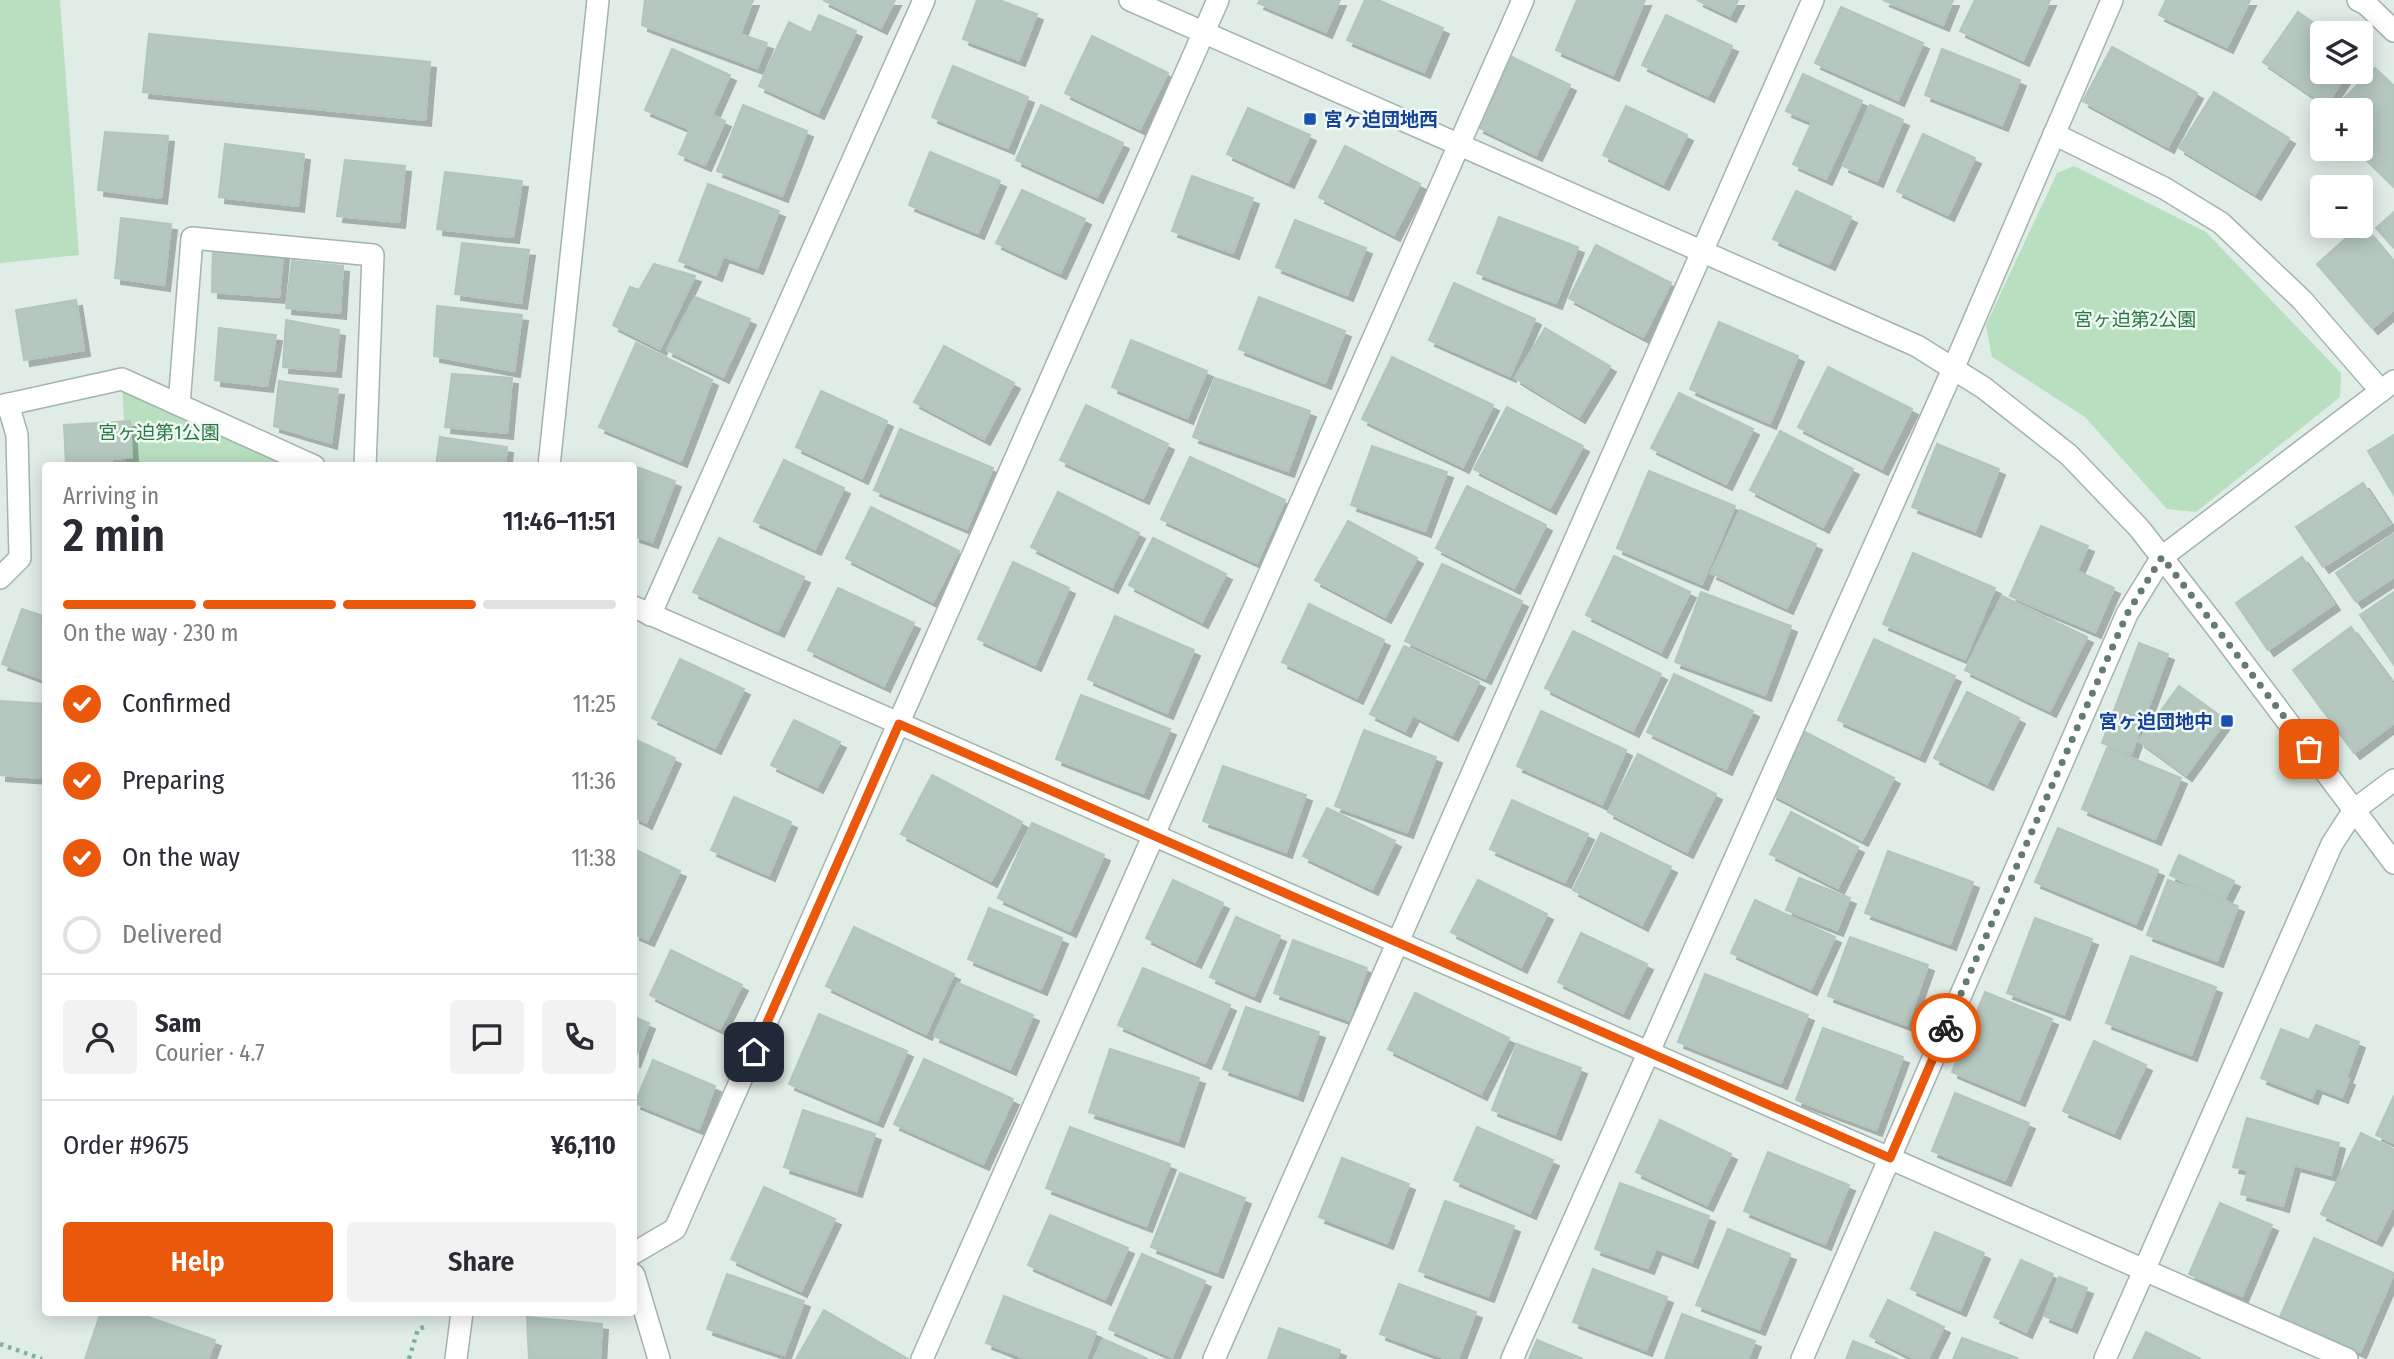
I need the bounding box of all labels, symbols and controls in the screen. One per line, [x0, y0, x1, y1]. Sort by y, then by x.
map controls [2310, 21, 2373, 238]
button: layers [2310, 21, 2373, 84]
button: + [2310, 98, 2373, 161]
place label: 宮ヶ迫団地西 [1324, 108, 1438, 131]
marker: 宮ヶ迫団地西 [1302, 111, 1318, 127]
button: − [2310, 175, 2373, 238]
park label: 宮ヶ迫第2公園 [2074, 308, 2196, 331]
park label: 宮ヶ迫第1公園 [98, 421, 220, 444]
text: Arriving in [63, 482, 159, 510]
text: 11:46–11:51 [503, 506, 616, 537]
text: 2 min [63, 508, 165, 563]
text: On the way · 230 m [63, 619, 239, 647]
icon: check [63, 685, 101, 723]
text: Confirmed [122, 688, 232, 719]
text: 11:25 [573, 690, 616, 718]
place label: 宮ヶ迫団地中 [2099, 710, 2213, 733]
marker: 宮ヶ迫団地中 [2219, 713, 2235, 729]
pin [2279, 719, 2339, 779]
icon: bag [2290, 730, 2328, 768]
icon: check [63, 762, 101, 800]
text: Preparing [122, 765, 224, 796]
text: 11:36 [572, 767, 616, 795]
icon: check [63, 839, 101, 877]
text: On the way [122, 842, 240, 873]
text: 11:38 [571, 844, 616, 872]
text: Delivered [122, 919, 223, 950]
courier [1911, 993, 1981, 1063]
button: person [63, 1000, 137, 1074]
button: chat [450, 1000, 524, 1074]
button: phone [542, 1000, 616, 1074]
text: Sam [155, 1008, 201, 1039]
icon: bike [1927, 1009, 1965, 1047]
pin [724, 1022, 784, 1082]
icon: home [735, 1033, 773, 1071]
text: Courier · 4.7 [155, 1039, 265, 1067]
text: Order #9675 [63, 1130, 189, 1161]
text: ¥6,110 [551, 1130, 616, 1161]
button: Help [63, 1222, 333, 1302]
button: Share [347, 1222, 616, 1302]

